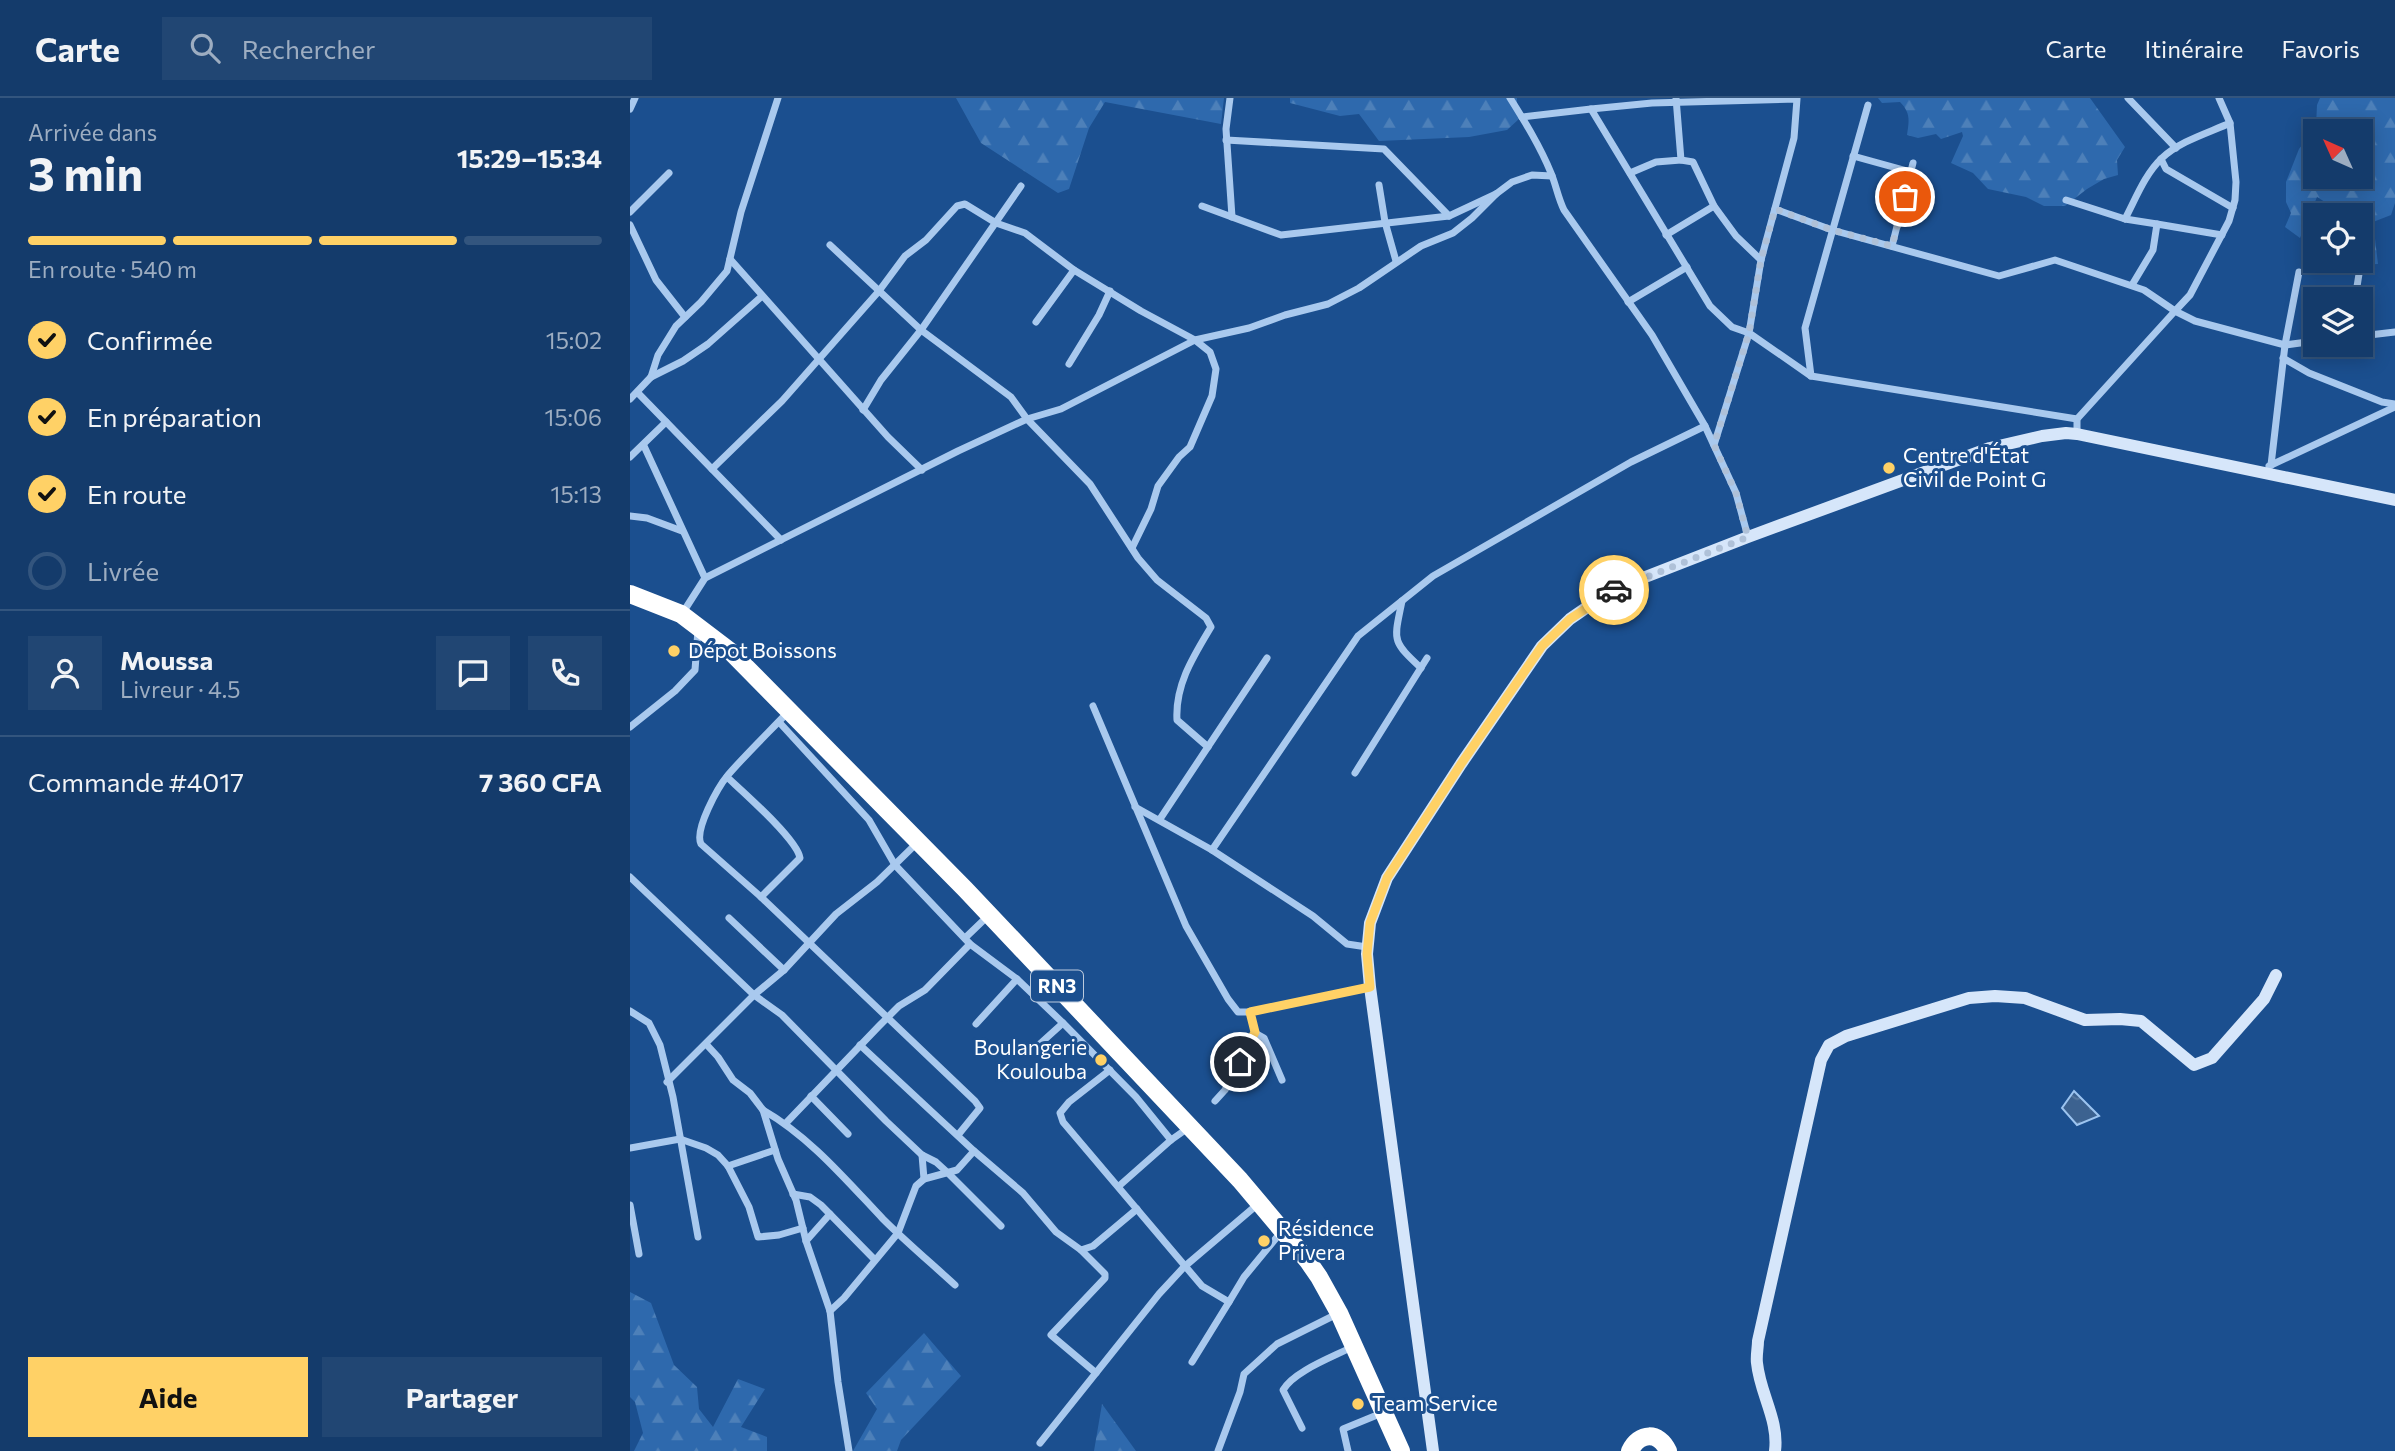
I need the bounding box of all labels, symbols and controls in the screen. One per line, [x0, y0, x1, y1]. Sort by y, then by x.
search box [162, 17, 652, 80]
text: Carte [35, 28, 120, 69]
icon: search [186, 29, 224, 67]
text: Rechercher [242, 33, 375, 64]
text: Carte [2046, 34, 2107, 63]
text: Itinéraire [2145, 34, 2244, 63]
text: Favoris [2282, 34, 2360, 63]
text: Arrivée dans [28, 118, 157, 146]
north arrow [2303, 119, 2373, 189]
map controls [2303, 119, 2373, 357]
text: 15:29–15:34 [457, 142, 602, 173]
text: 3 min [28, 144, 143, 200]
pin [1875, 167, 1935, 227]
icon: bag [1886, 178, 1924, 216]
button: locate [2303, 203, 2373, 273]
text: En route · 540 m [28, 255, 197, 283]
button: layers [2303, 287, 2373, 357]
icon: check [28, 321, 66, 359]
text: Confirmée [87, 324, 213, 355]
text: 15:02 [546, 326, 602, 354]
icon: check [28, 398, 66, 436]
text: En préparation [87, 401, 262, 432]
text: 15:06 [545, 403, 602, 431]
place label: Centre d'État Civil de Point G [1903, 442, 2046, 491]
marker: Centre d'État Civil de Point G [1881, 460, 1897, 476]
icon: check [28, 475, 66, 513]
text: En route [87, 478, 187, 509]
text: 15:13 [551, 480, 602, 508]
text: Livrée [87, 555, 159, 586]
courier [1579, 555, 1649, 625]
icon: car [1595, 571, 1633, 609]
button: person [28, 636, 102, 710]
button: chat [436, 636, 510, 710]
button: phone [528, 636, 602, 710]
place label: Dépot Boissons [688, 637, 837, 662]
marker: Dépot Boissons [666, 643, 682, 659]
text: Moussa [120, 644, 213, 675]
text: Livreur · 4.5 [120, 675, 240, 703]
text: Commande #4017 [28, 766, 244, 797]
text: 7 360 CFA [479, 766, 602, 797]
road number: RN3 [1031, 971, 1083, 1002]
pin [1210, 1032, 1270, 1092]
place label: Boulangerie Koulouba [974, 1034, 1087, 1083]
icon: home [1221, 1043, 1259, 1081]
marker: Boulangerie Koulouba [1093, 1052, 1109, 1068]
place label: Résidence Privera [1278, 1215, 1374, 1264]
marker: Résidence Privera [1256, 1233, 1272, 1249]
button: Aide [28, 1357, 308, 1437]
button: Partager [322, 1357, 602, 1437]
place label: Team Service [1372, 1390, 1498, 1415]
marker: Team Service [1350, 1396, 1366, 1412]

